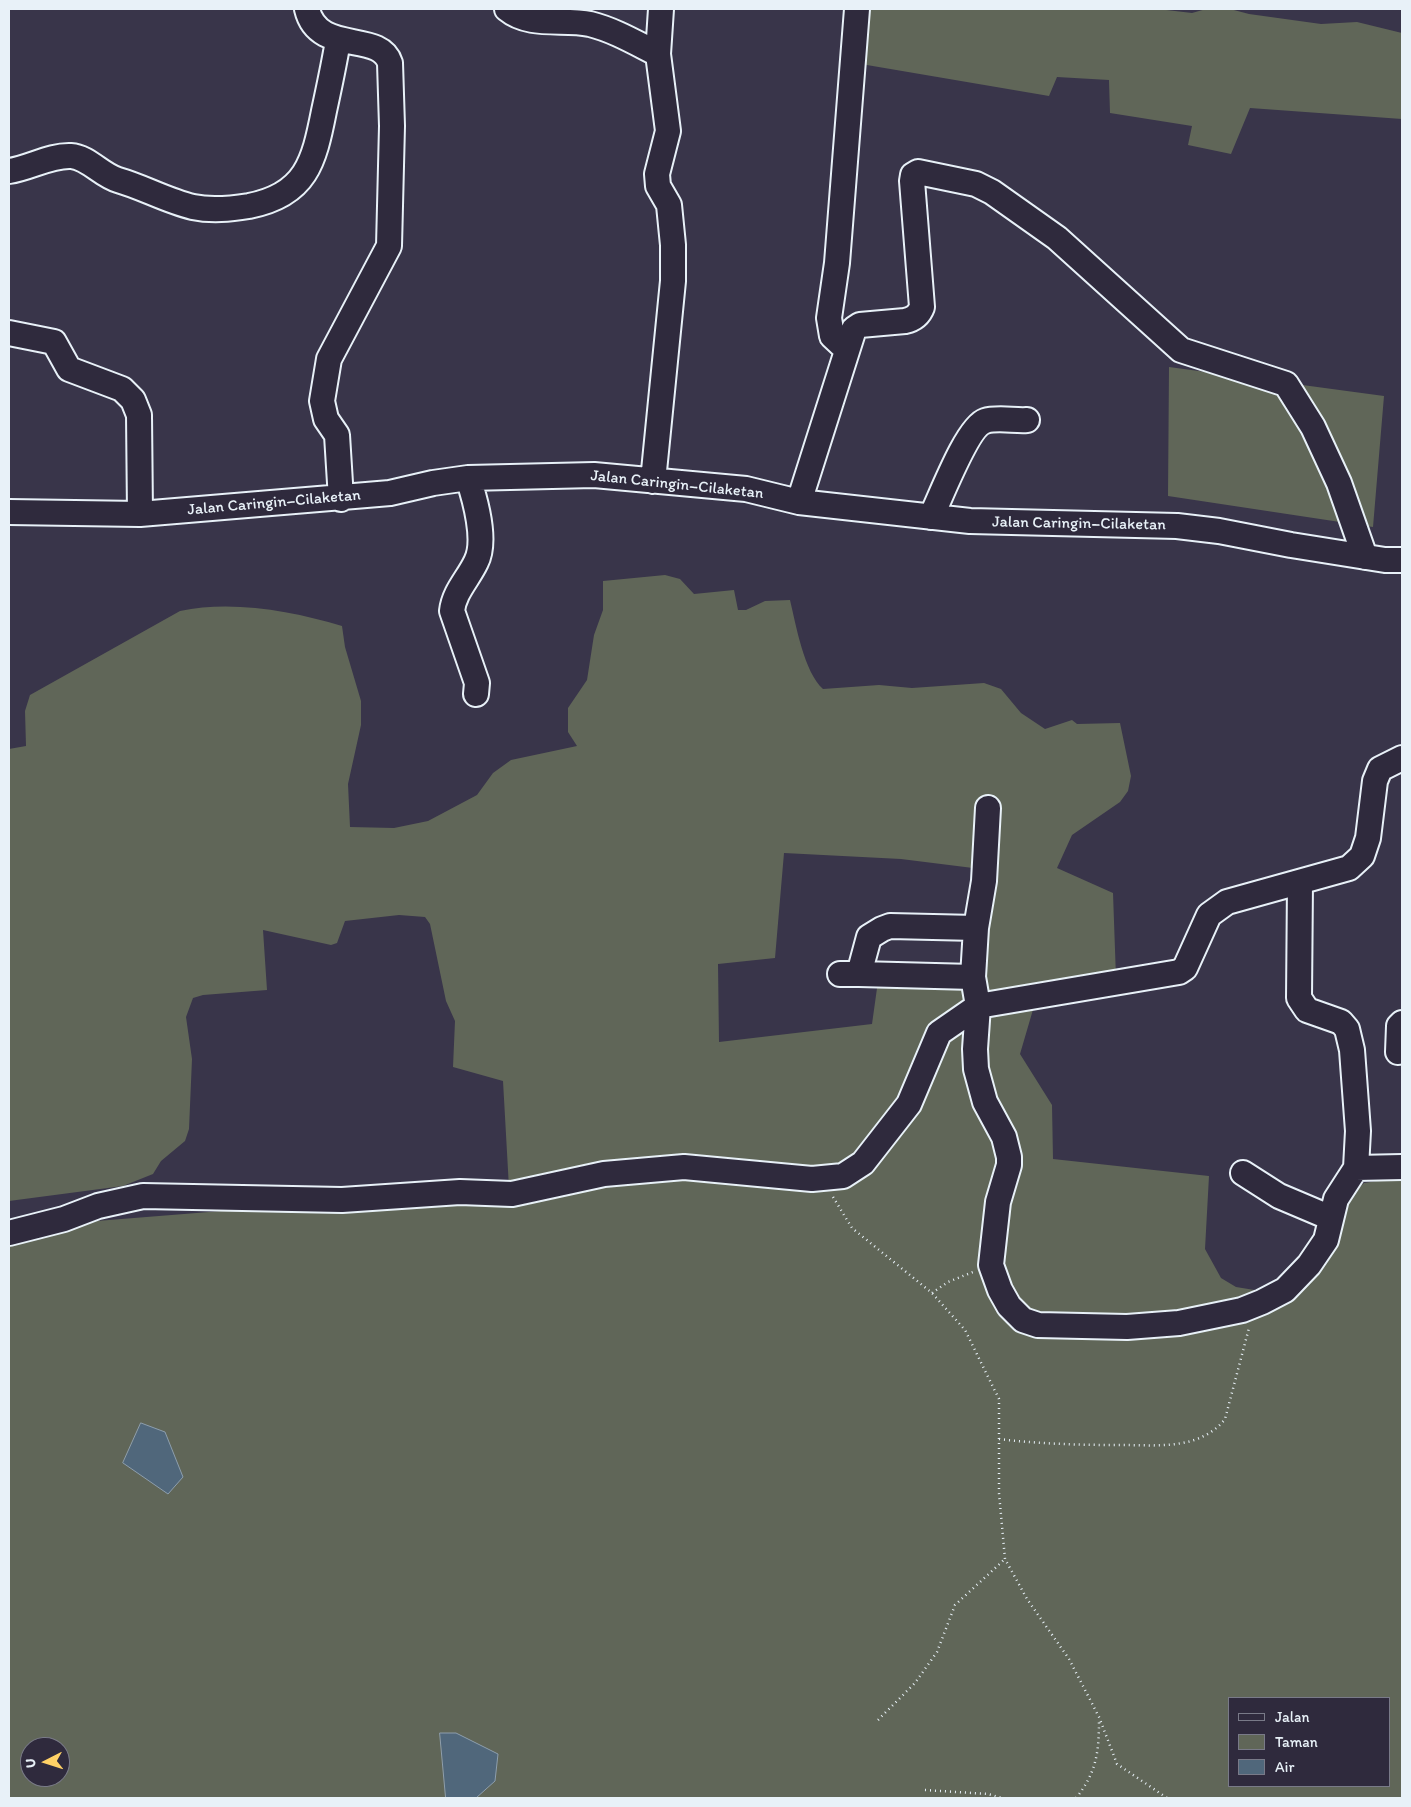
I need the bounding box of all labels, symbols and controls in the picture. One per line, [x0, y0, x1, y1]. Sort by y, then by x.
street label: Jalan Caringin–Cilaketan [590, 466, 764, 504]
street label: Jalan Caringin–Cilaketan [187, 486, 361, 520]
street label: Jalan Caringin–Cilaketan [992, 513, 1166, 535]
legend [1228, 1697, 1391, 1787]
text: Jalan [1275, 1708, 1309, 1726]
text: Taman [1275, 1733, 1318, 1751]
north arrow [20, 1737, 70, 1787]
text: U [22, 1758, 39, 1769]
text: Air [1275, 1758, 1294, 1776]

